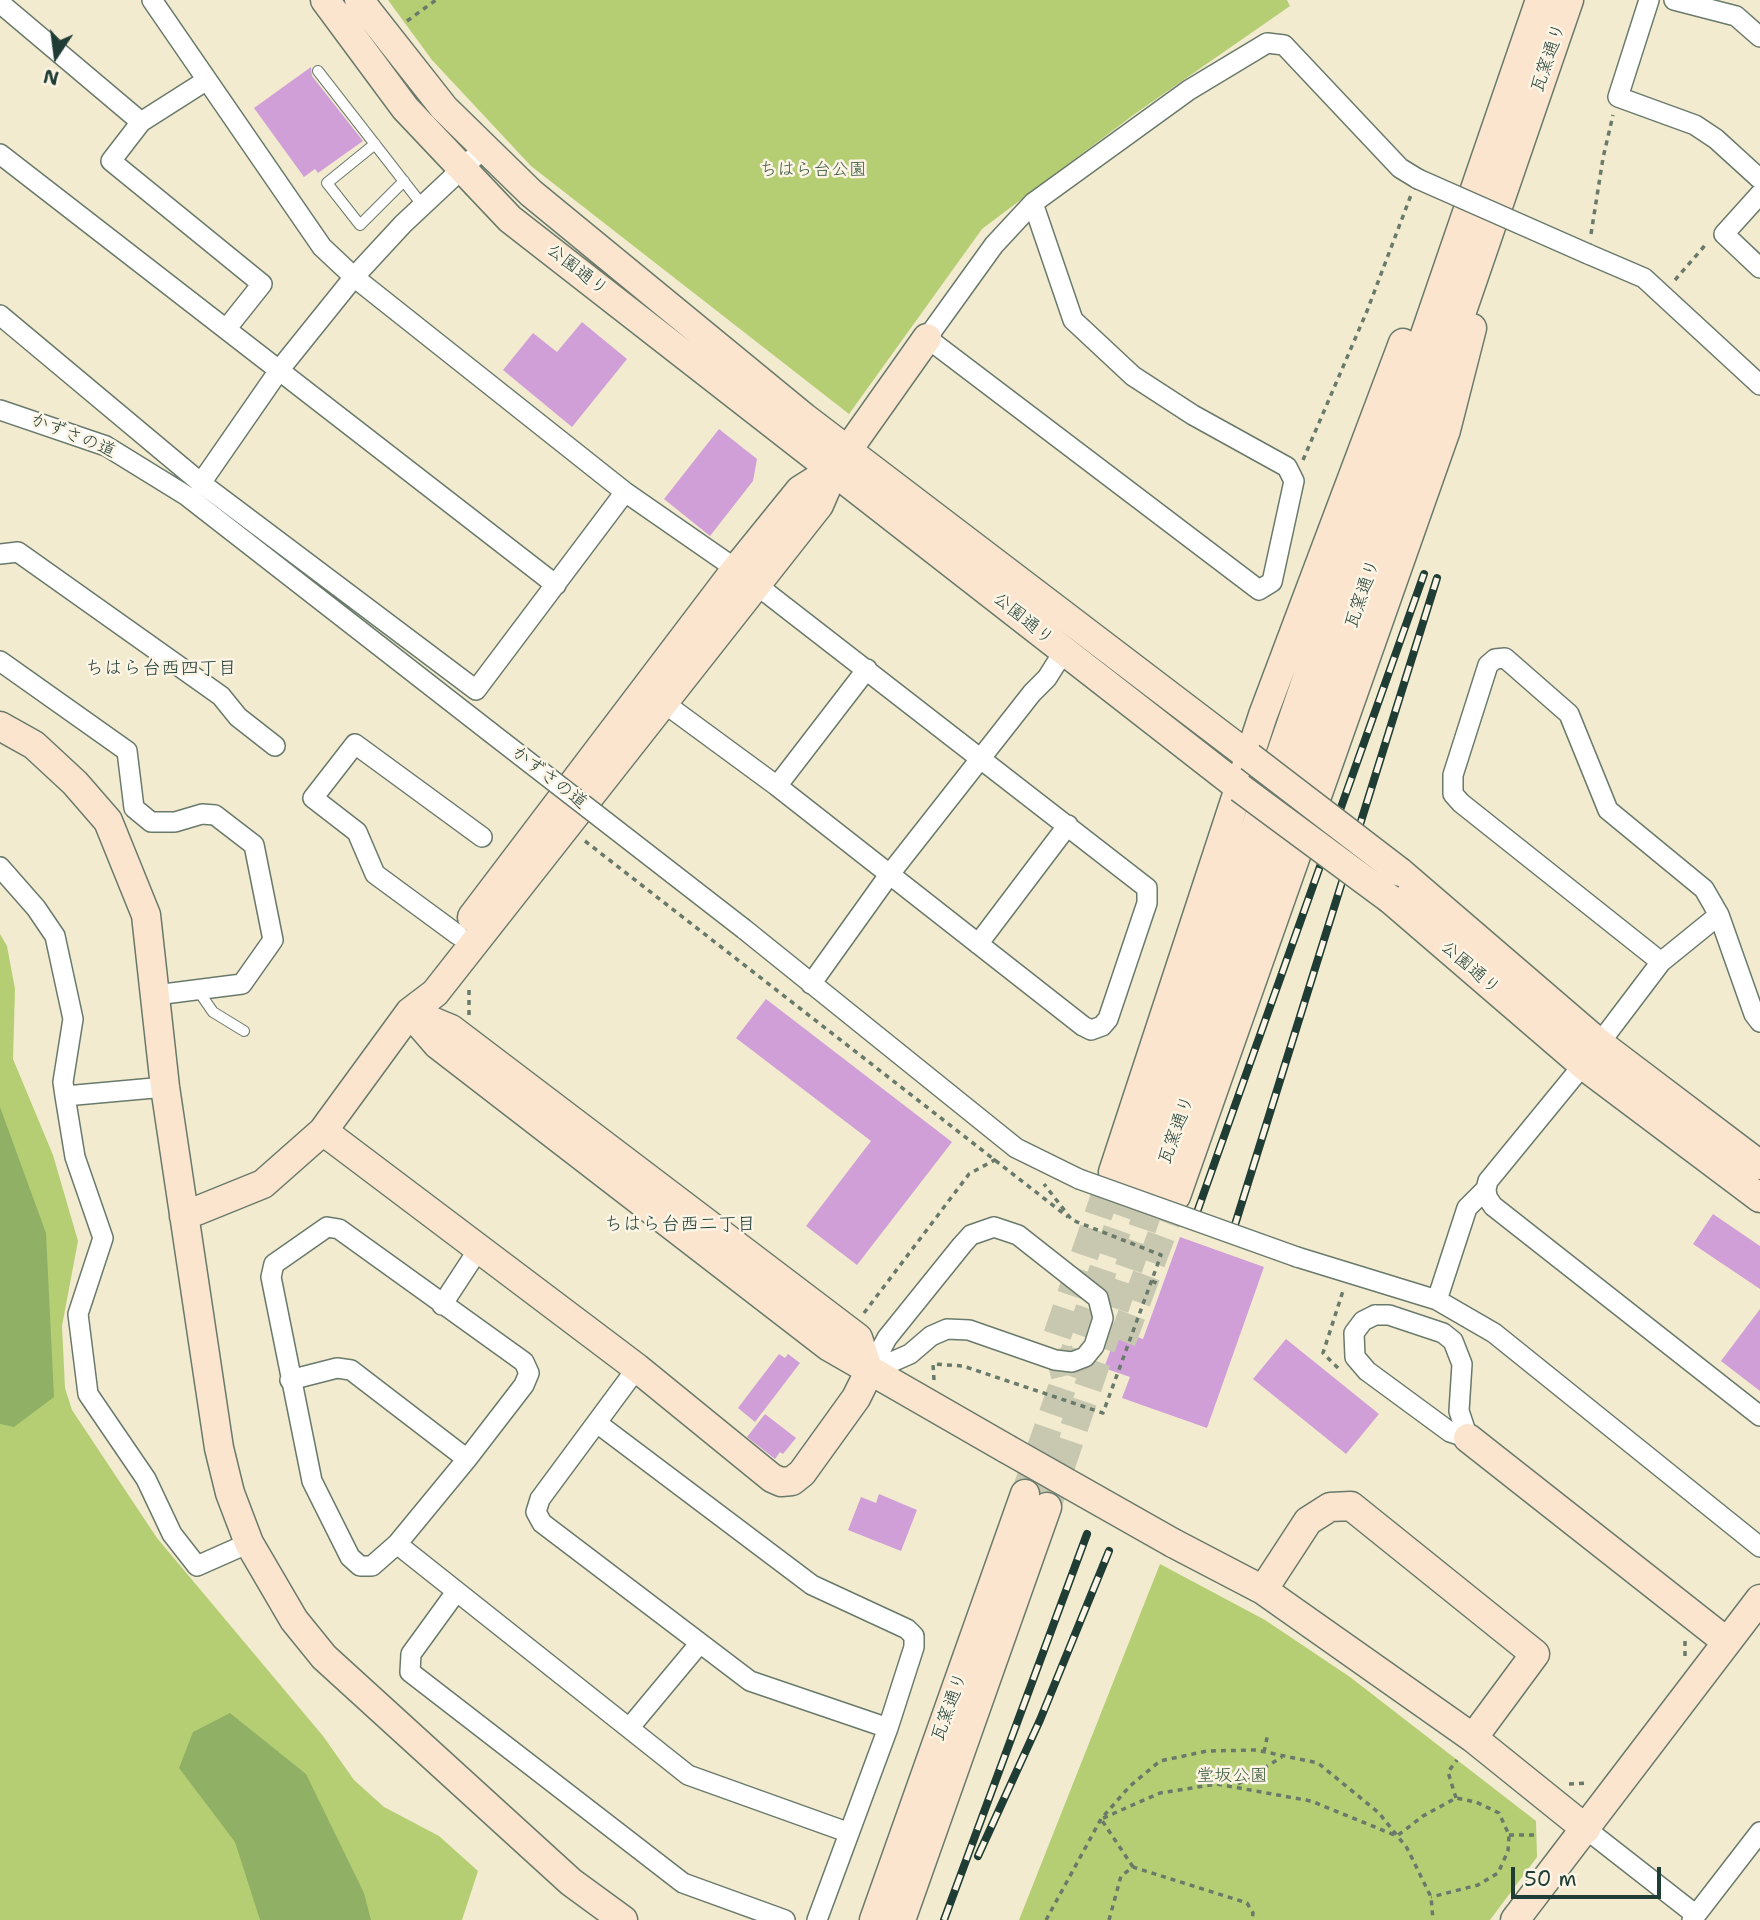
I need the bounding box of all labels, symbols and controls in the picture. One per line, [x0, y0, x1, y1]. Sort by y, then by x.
street label: 瓦窯通り [1527, 20, 1571, 96]
north arrow [21, 21, 91, 91]
text: N [41, 63, 61, 91]
park label: ちはら台公園 [759, 159, 867, 181]
street label: 公園通り [542, 239, 612, 301]
street label: かずさの道 [27, 409, 119, 463]
street label: 瓦窯通り [1341, 556, 1385, 632]
street label: 公園通り [988, 588, 1058, 650]
district label: ちはら台西四丁目 [85, 658, 237, 680]
street label: かずさの道 [507, 742, 591, 814]
street label: 公園通り [1436, 936, 1504, 1000]
street label: 瓦窯通り [1155, 1092, 1199, 1168]
district label: ちはら台西二丁目 [604, 1214, 756, 1236]
street label: 瓦窯通り [928, 1669, 972, 1745]
park label: 堂坂公園 [1196, 1765, 1268, 1787]
scale bar [1515, 1854, 1666, 1898]
text: 50 m [1524, 1865, 1577, 1893]

